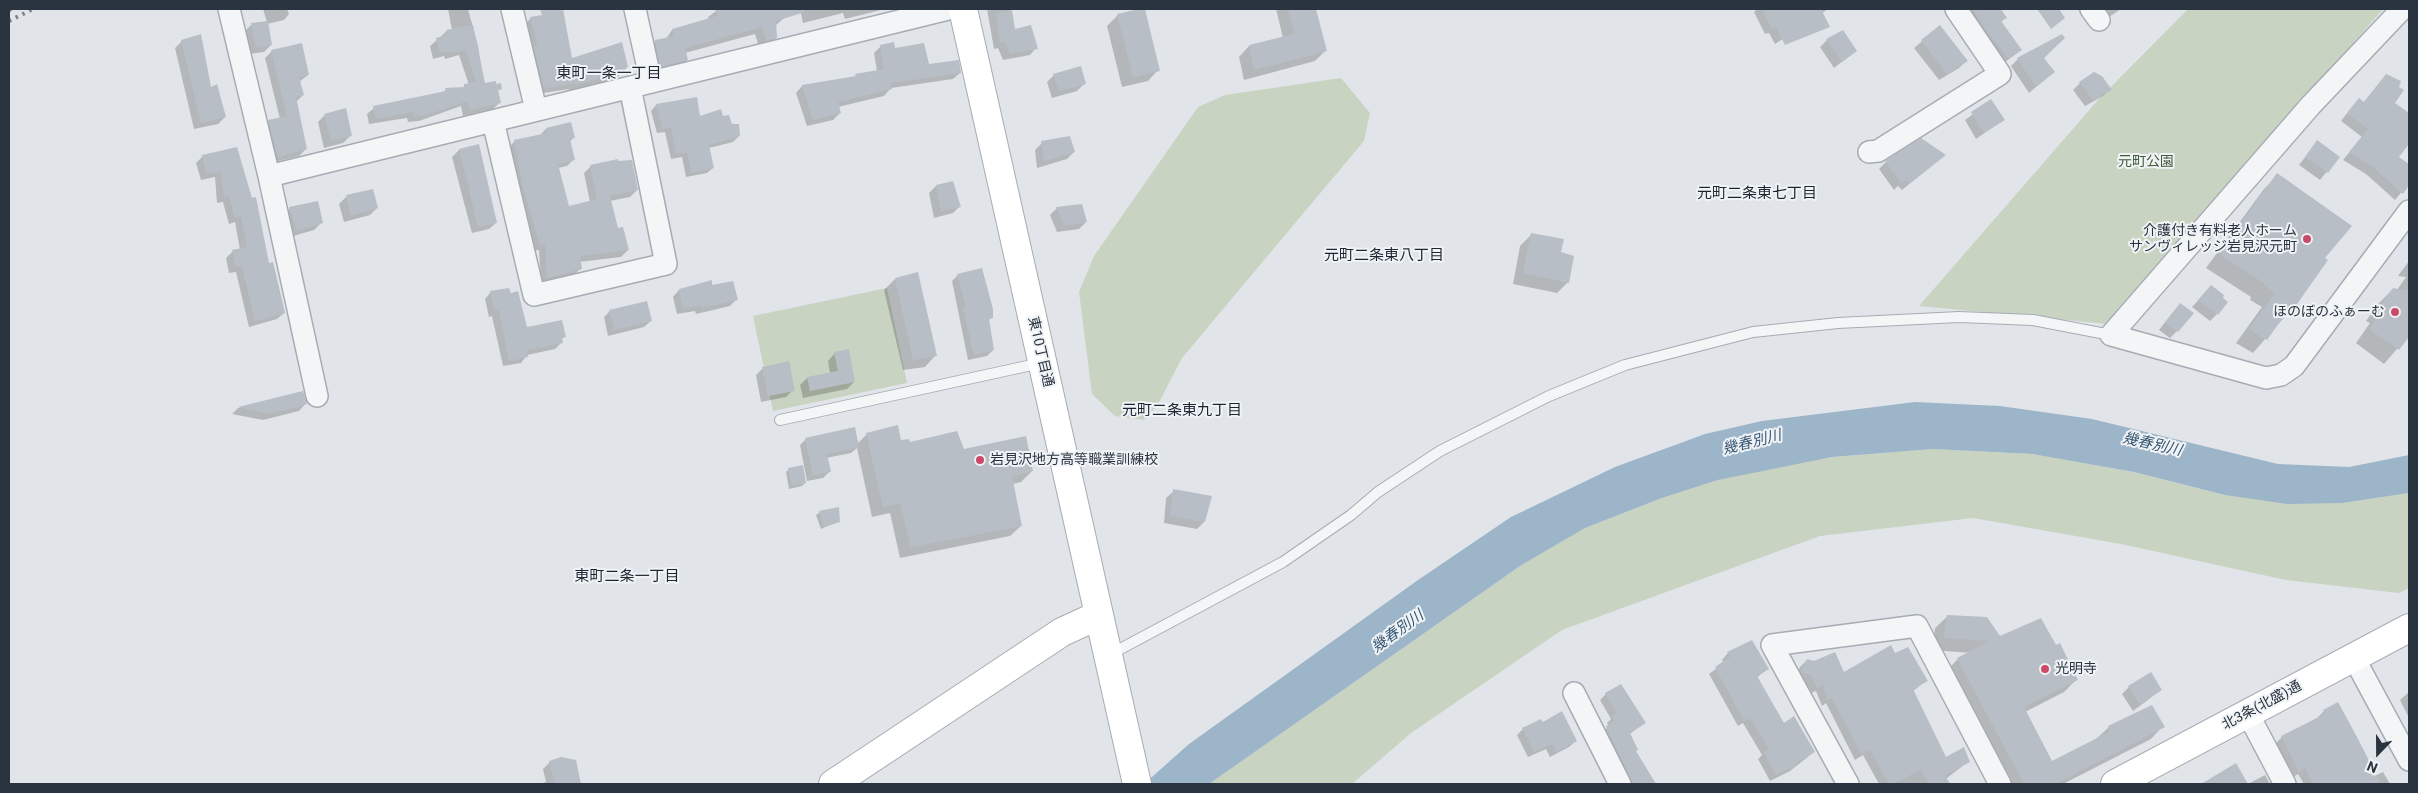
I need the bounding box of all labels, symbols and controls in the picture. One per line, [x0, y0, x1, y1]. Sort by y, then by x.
district label: 東町一条一丁目 [557, 65, 661, 83]
park label: 元町公園 [2118, 154, 2174, 170]
district label: 元町二条東七丁目 [1697, 185, 1817, 203]
place label: 介護付き有料老人ホーム サンヴィレッジ岩見沢元町 [2129, 223, 2297, 256]
marker: 介護付き有料老人ホーム サンヴィレッジ岩見沢元町 [2301, 233, 2313, 245]
district label: 元町二条東八丁目 [1324, 247, 1444, 265]
place label: ほのぼのふぁーむ [2273, 304, 2385, 320]
marker: ほのぼのふぁーむ [2389, 306, 2401, 318]
street label: 東10丁目通 [1024, 315, 1056, 389]
district label: 元町二条東九丁目 [1122, 402, 1242, 420]
water label: 幾春別川 [1721, 427, 1783, 459]
water label: 幾春別川 [2121, 429, 2183, 461]
place label: 岩見沢地方高等職業訓練校 [990, 452, 1158, 468]
marker: 岩見沢地方高等職業訓練校 [974, 454, 986, 466]
district label: 東町二条一丁目 [575, 568, 679, 586]
water label: 幾春別川 [1368, 607, 1428, 657]
place label: 光明寺 [2055, 661, 2097, 677]
marker: 光明寺 [2039, 663, 2051, 675]
street label: 北3条(北盛)通 [2219, 678, 2305, 734]
north arrow [2353, 728, 2403, 778]
text: N [2365, 758, 2380, 776]

